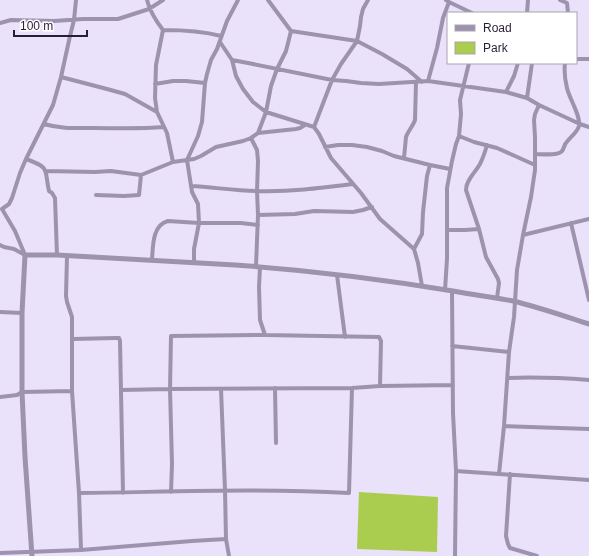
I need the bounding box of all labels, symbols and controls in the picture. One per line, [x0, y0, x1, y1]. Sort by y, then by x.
scale bar [14, 12, 87, 38]
legend [447, 12, 577, 64]
text: 100 m [20, 19, 53, 33]
text: Road [483, 21, 512, 35]
text: Park [483, 41, 509, 55]

